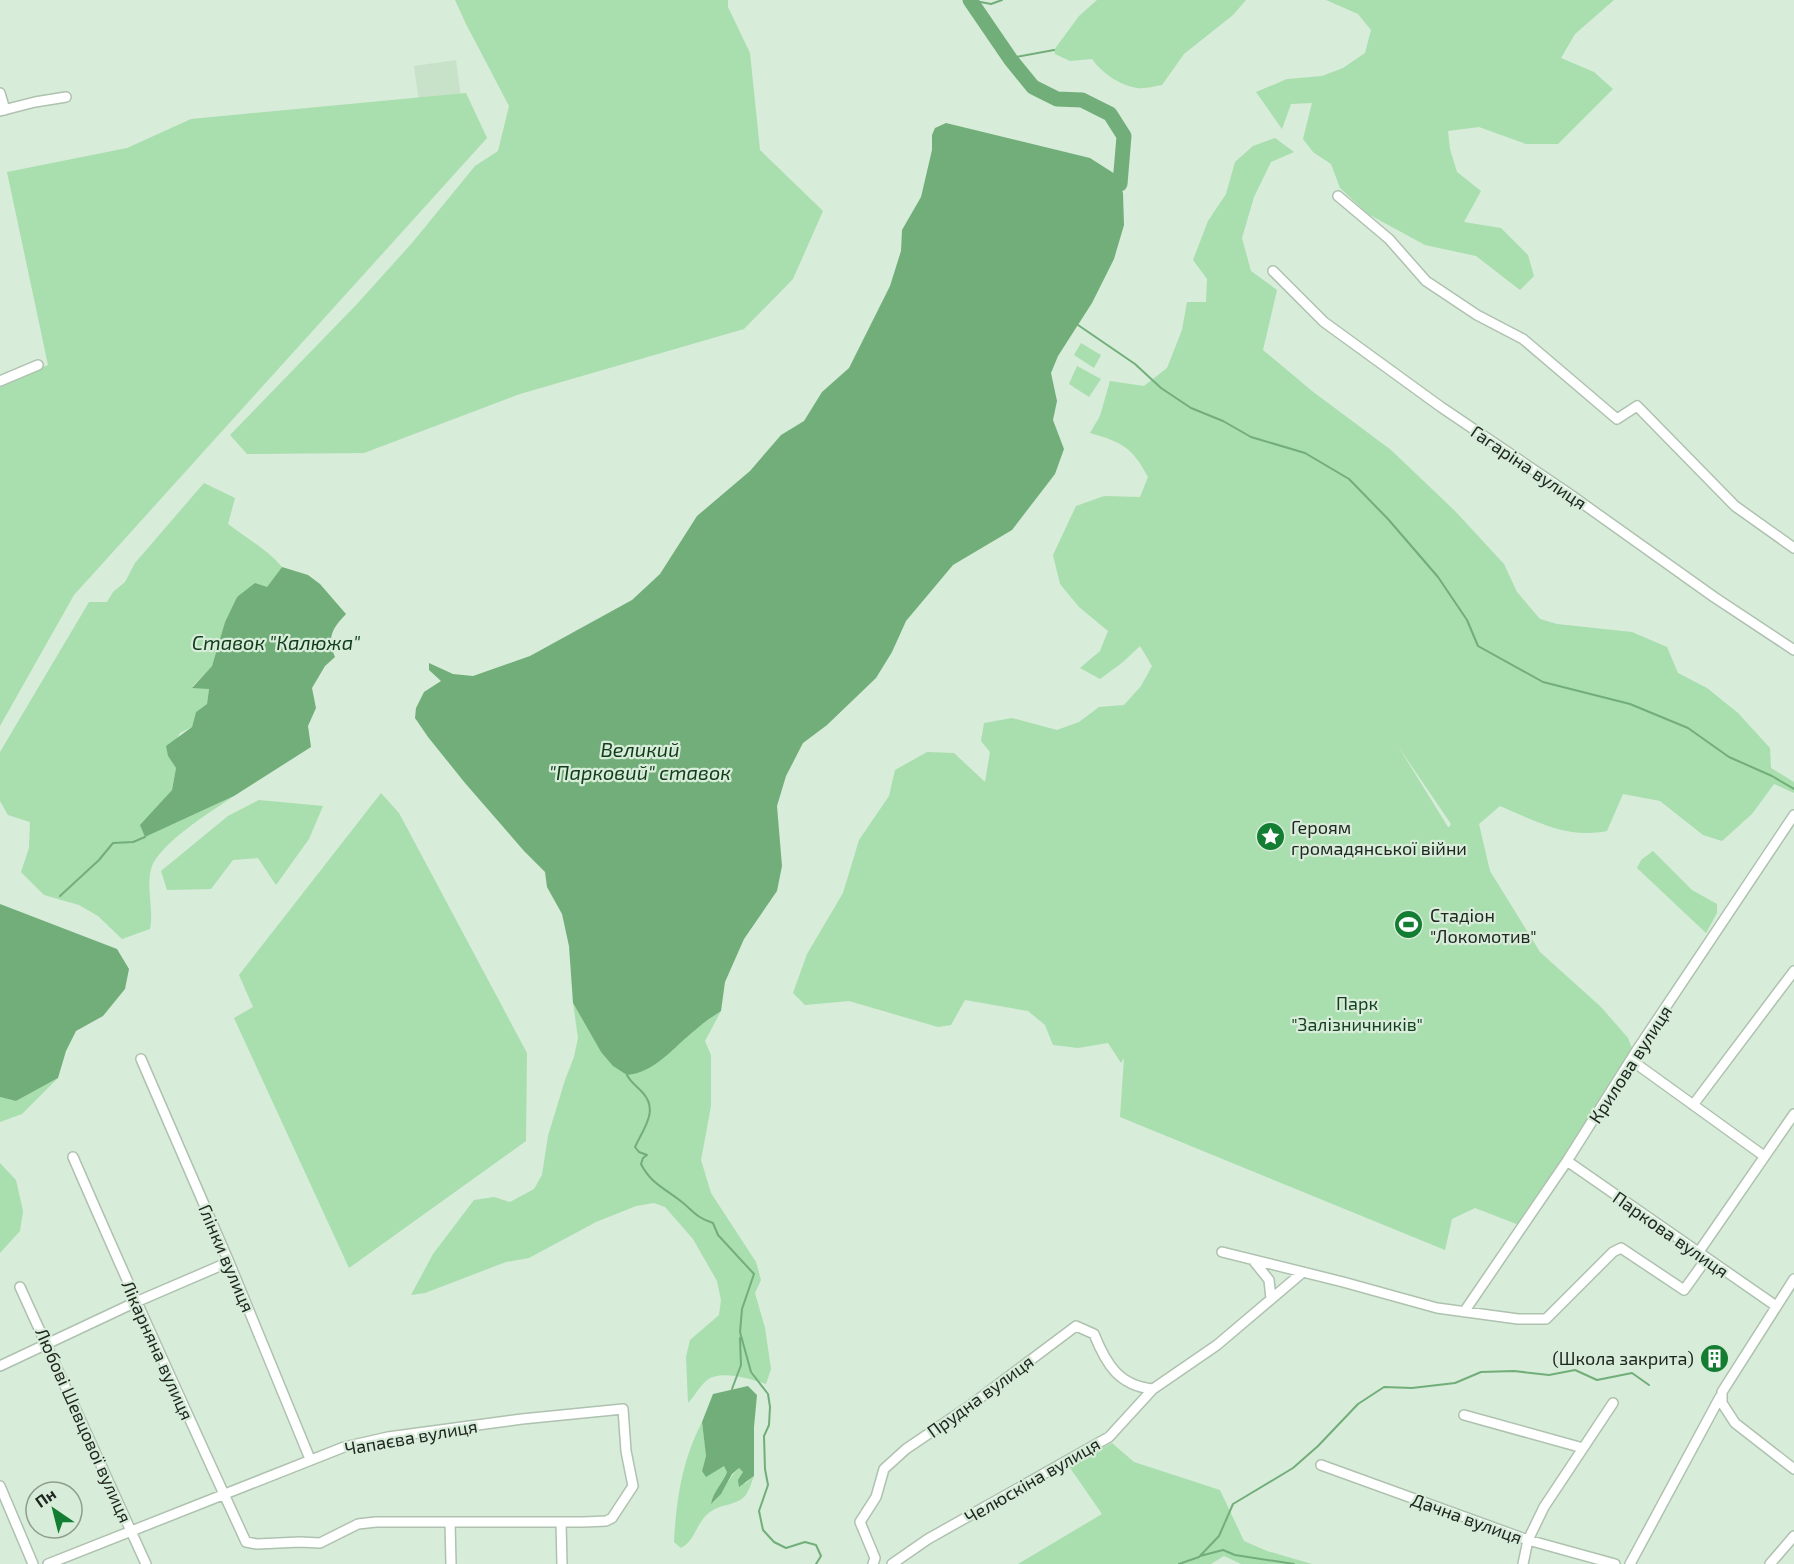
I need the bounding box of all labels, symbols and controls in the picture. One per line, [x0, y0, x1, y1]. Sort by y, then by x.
street label: Гагаріна вулиця [1467, 420, 1591, 514]
water label: Ставок "Калюжа" [192, 630, 360, 654]
water label: Великий "Парковий" ставок [549, 737, 731, 784]
place label: Героям громадянської війни [1291, 816, 1467, 859]
place icon: Героям громадянської війни [1254, 821, 1286, 853]
place label: Стадіон "Локомотив" [1430, 904, 1537, 947]
sports icon: Стадіон "Локомотив" [1393, 909, 1425, 941]
park label: Парк "Залізничників" [1291, 992, 1423, 1035]
street label: Крилова вулиця [1584, 1001, 1676, 1127]
street label: Паркова вулиця [1609, 1186, 1733, 1282]
street label: Глінки вулиця [194, 1201, 260, 1315]
street label: Лікарняна вулиця [117, 1277, 199, 1423]
street label: Любові Шевцової вулиця [31, 1324, 137, 1526]
building icon: (Школа закрита) [1699, 1342, 1731, 1374]
place label: (Школа закрита) [1552, 1347, 1694, 1369]
street label: Прудна вулиця [922, 1350, 1038, 1442]
street label: Чапаєва вулиця [343, 1414, 479, 1460]
street label: Челюскіна вулиця [960, 1432, 1104, 1528]
north arrow [24, 1480, 84, 1540]
text: Пн [31, 1484, 59, 1511]
street label: Дачна вулиця [1409, 1488, 1525, 1548]

